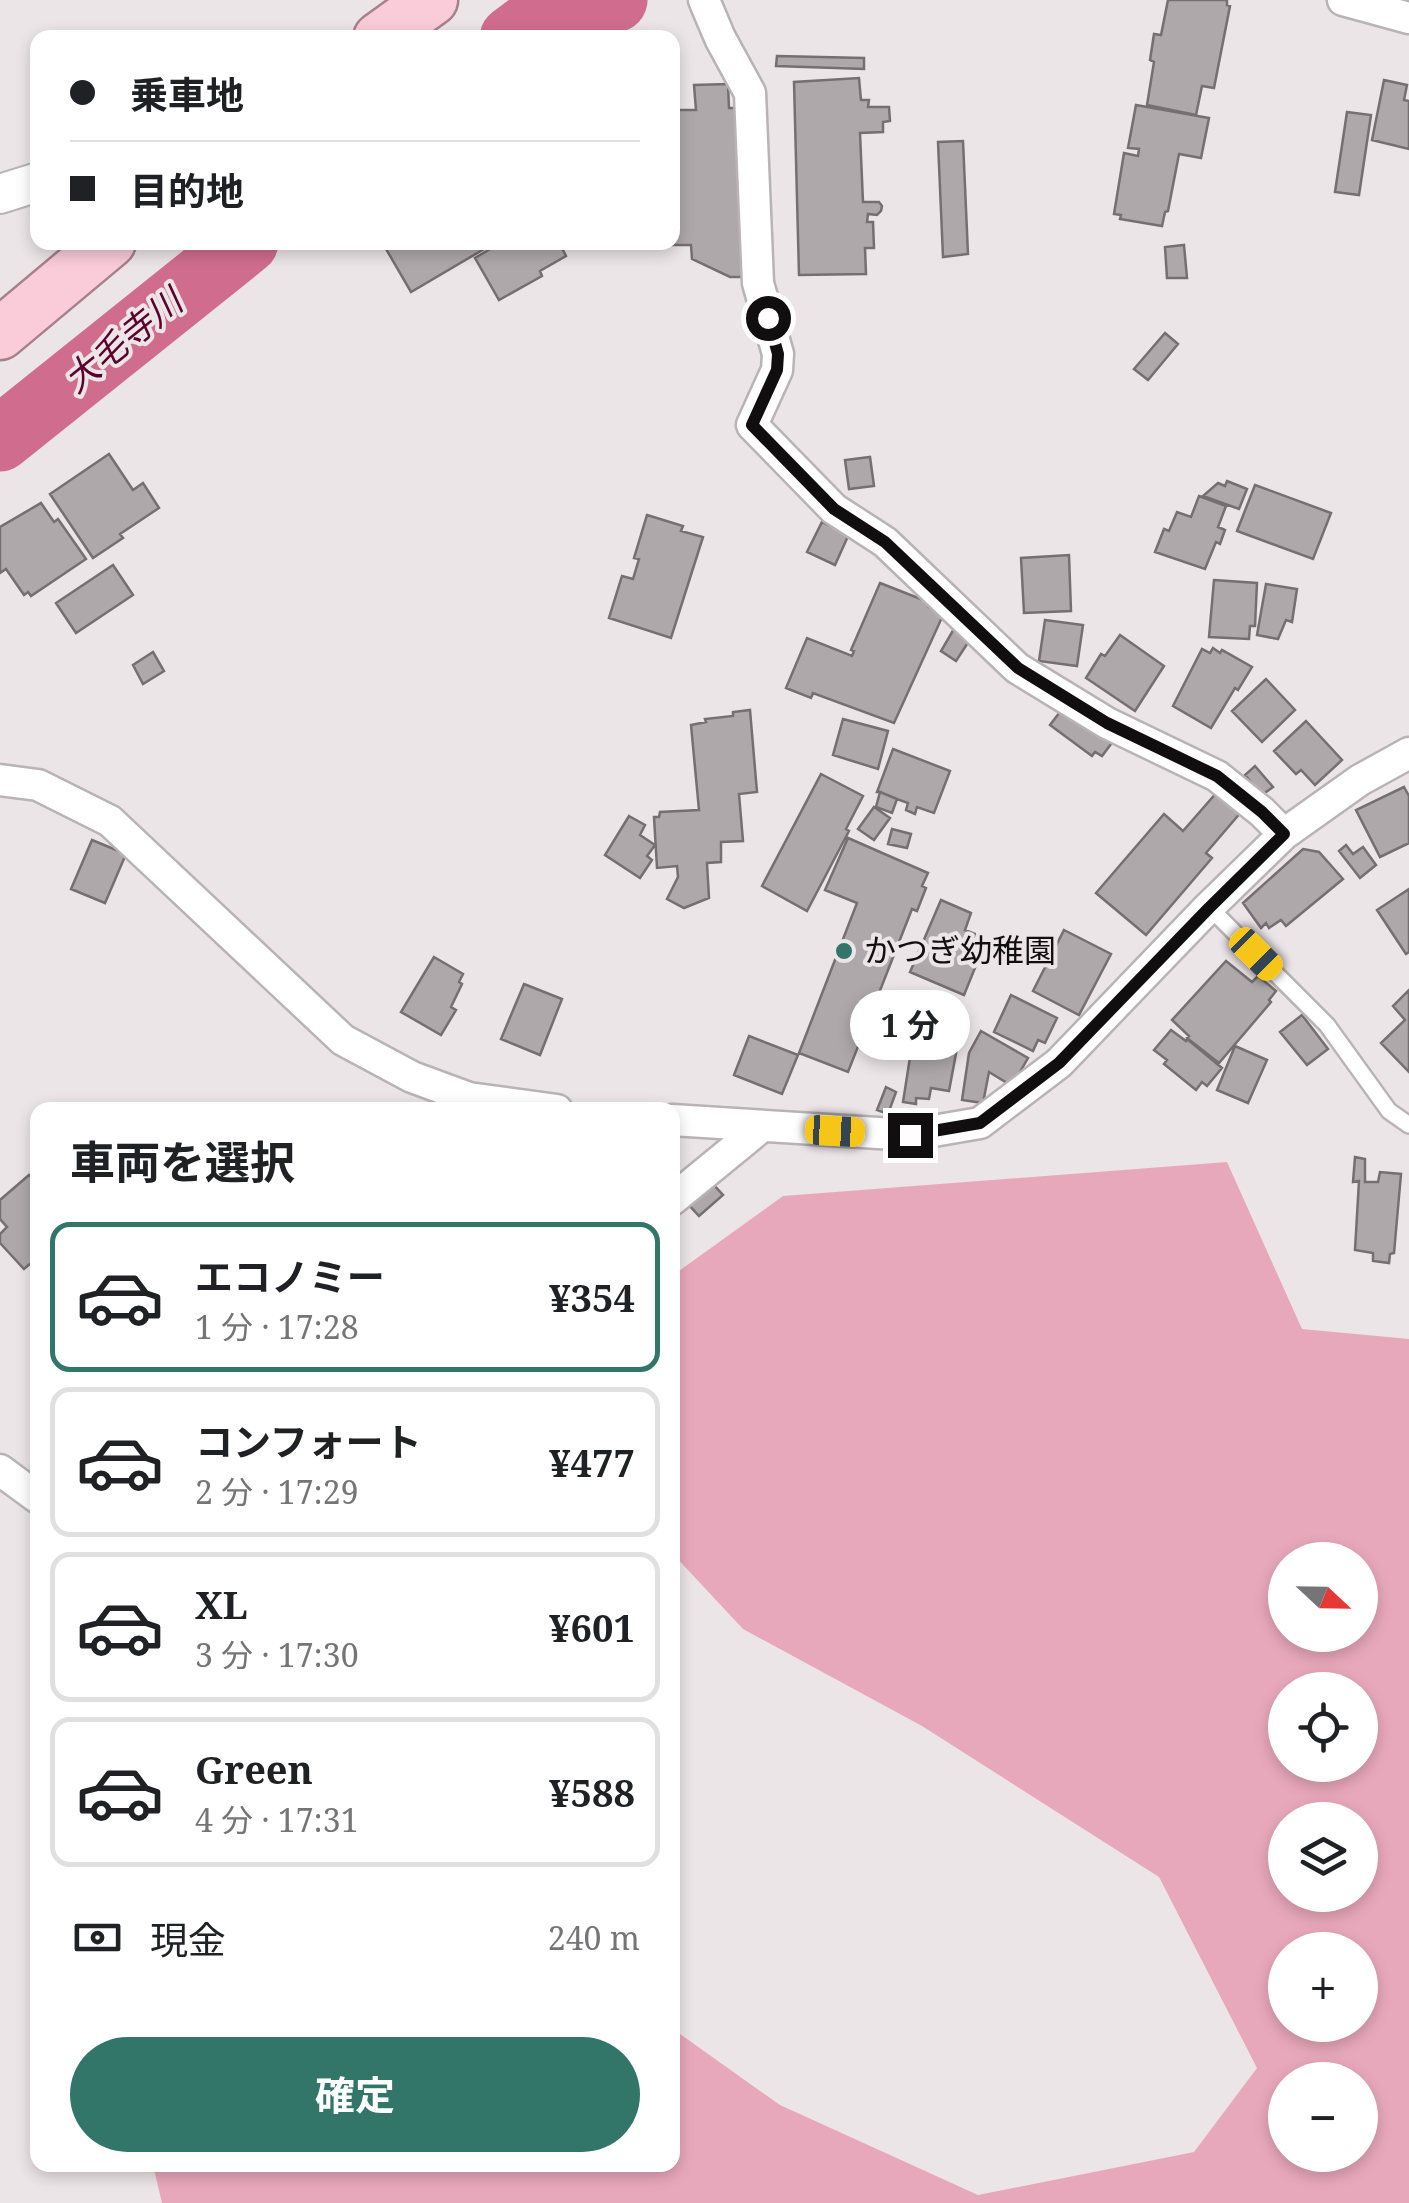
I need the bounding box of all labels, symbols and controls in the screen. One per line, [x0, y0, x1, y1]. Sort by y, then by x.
text: 乗車地 [130, 68, 244, 120]
text: 目的地 [130, 164, 244, 216]
water label: 大毛寺川 [53, 275, 194, 402]
route start [746, 296, 791, 341]
car [1224, 922, 1288, 986]
place label: かつぎ幼稚園 [864, 928, 1056, 971]
marker: かつぎ幼稚園 [833, 940, 855, 962]
callout: 1 分 [850, 990, 970, 1060]
text: 1 分 [881, 1003, 939, 1046]
route end [888, 1113, 933, 1158]
car [804, 1114, 866, 1148]
text: 車両を選択 [70, 1131, 295, 1192]
text: エコノミー [195, 1250, 385, 1302]
icon: car [75, 1252, 165, 1342]
text: ¥354 [549, 1271, 635, 1323]
text: 1 分 · 17:28 [195, 1305, 359, 1348]
text: コンフォート [195, 1415, 422, 1467]
icon: car [75, 1417, 165, 1507]
text: ¥477 [549, 1436, 635, 1488]
text: 2 分 · 17:29 [195, 1470, 359, 1513]
north arrow [1268, 1542, 1378, 1652]
map controls [1268, 1542, 1378, 2172]
text: XL [195, 1578, 248, 1630]
icon: car [75, 1582, 165, 1672]
text: ¥601 [549, 1601, 635, 1653]
text: 3 分 · 17:30 [195, 1633, 359, 1676]
button: locate [1268, 1672, 1378, 1782]
text: Green [195, 1743, 313, 1795]
icon: car [75, 1747, 165, 1837]
text: ¥588 [549, 1766, 635, 1818]
text: 4 分 · 17:31 [195, 1798, 359, 1841]
button: layers [1268, 1802, 1378, 1912]
icon: cash [70, 1910, 125, 1965]
text: 現金 [150, 1913, 226, 1965]
text: 240 m [548, 1916, 640, 1959]
button: + [1268, 1932, 1378, 2042]
button: 確定 [70, 2037, 640, 2152]
button: − [1268, 2062, 1378, 2172]

